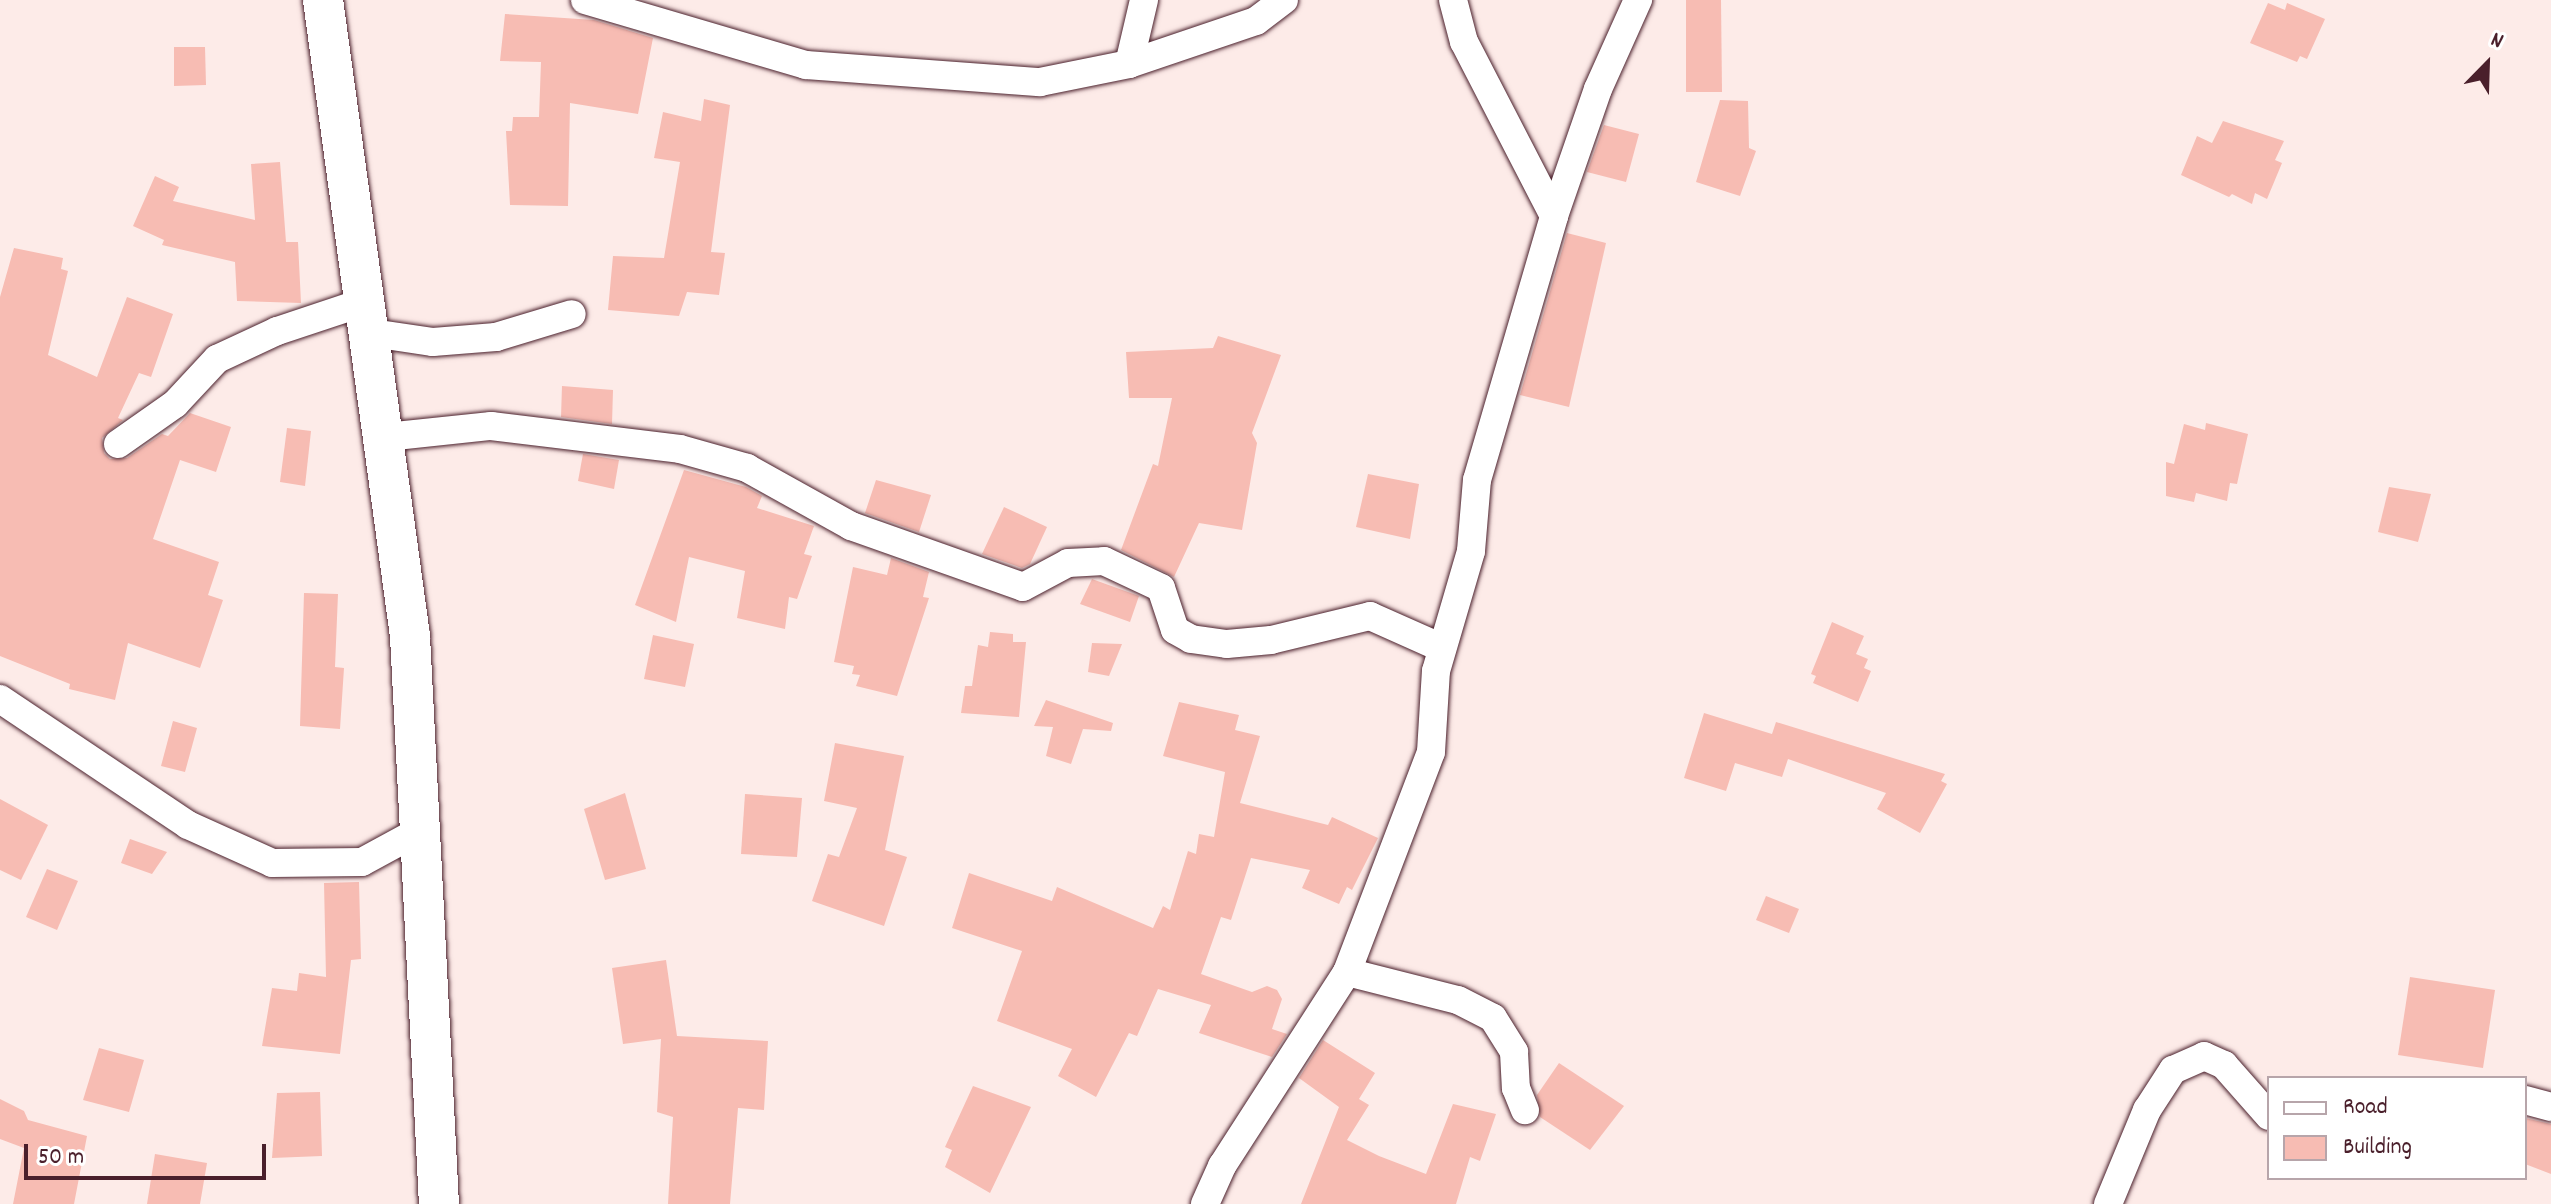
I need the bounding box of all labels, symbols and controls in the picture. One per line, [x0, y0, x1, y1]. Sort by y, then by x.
north arrow [2447, 24, 2527, 104]
text: N [2486, 25, 2508, 58]
legend [2267, 1076, 2527, 1180]
text: Road [2343, 1091, 2388, 1125]
scale bar [28, 1128, 270, 1178]
text: Building [2343, 1131, 2412, 1165]
text: 50 m [38, 1141, 84, 1175]

